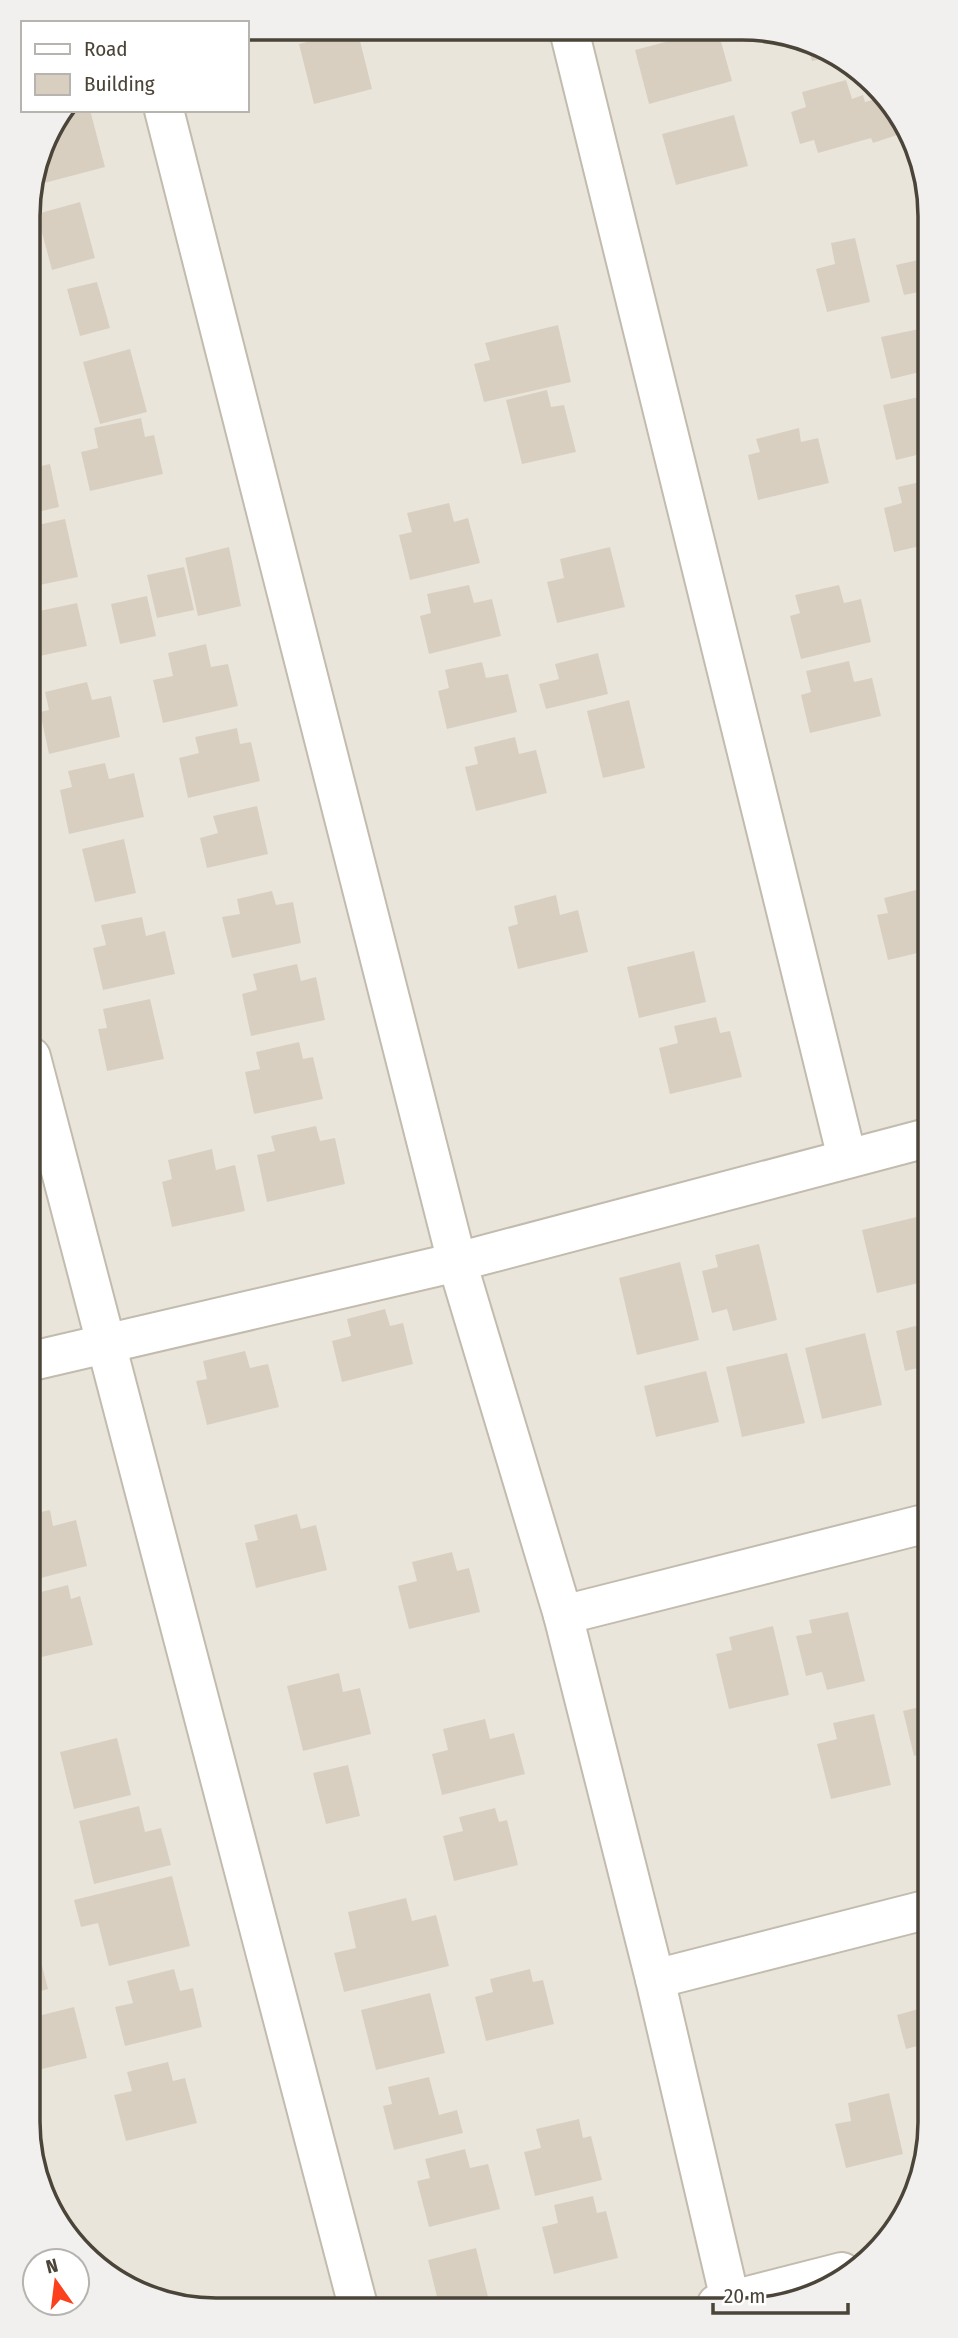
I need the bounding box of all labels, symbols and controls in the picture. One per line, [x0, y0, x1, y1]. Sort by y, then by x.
legend [21, 21, 248, 112]
text: Road [84, 36, 128, 62]
text: Building [84, 71, 155, 97]
north arrow [21, 2247, 91, 2317]
text: N [44, 2253, 60, 2279]
scale bar [713, 2272, 848, 2316]
text: 20 m [724, 2283, 765, 2309]

